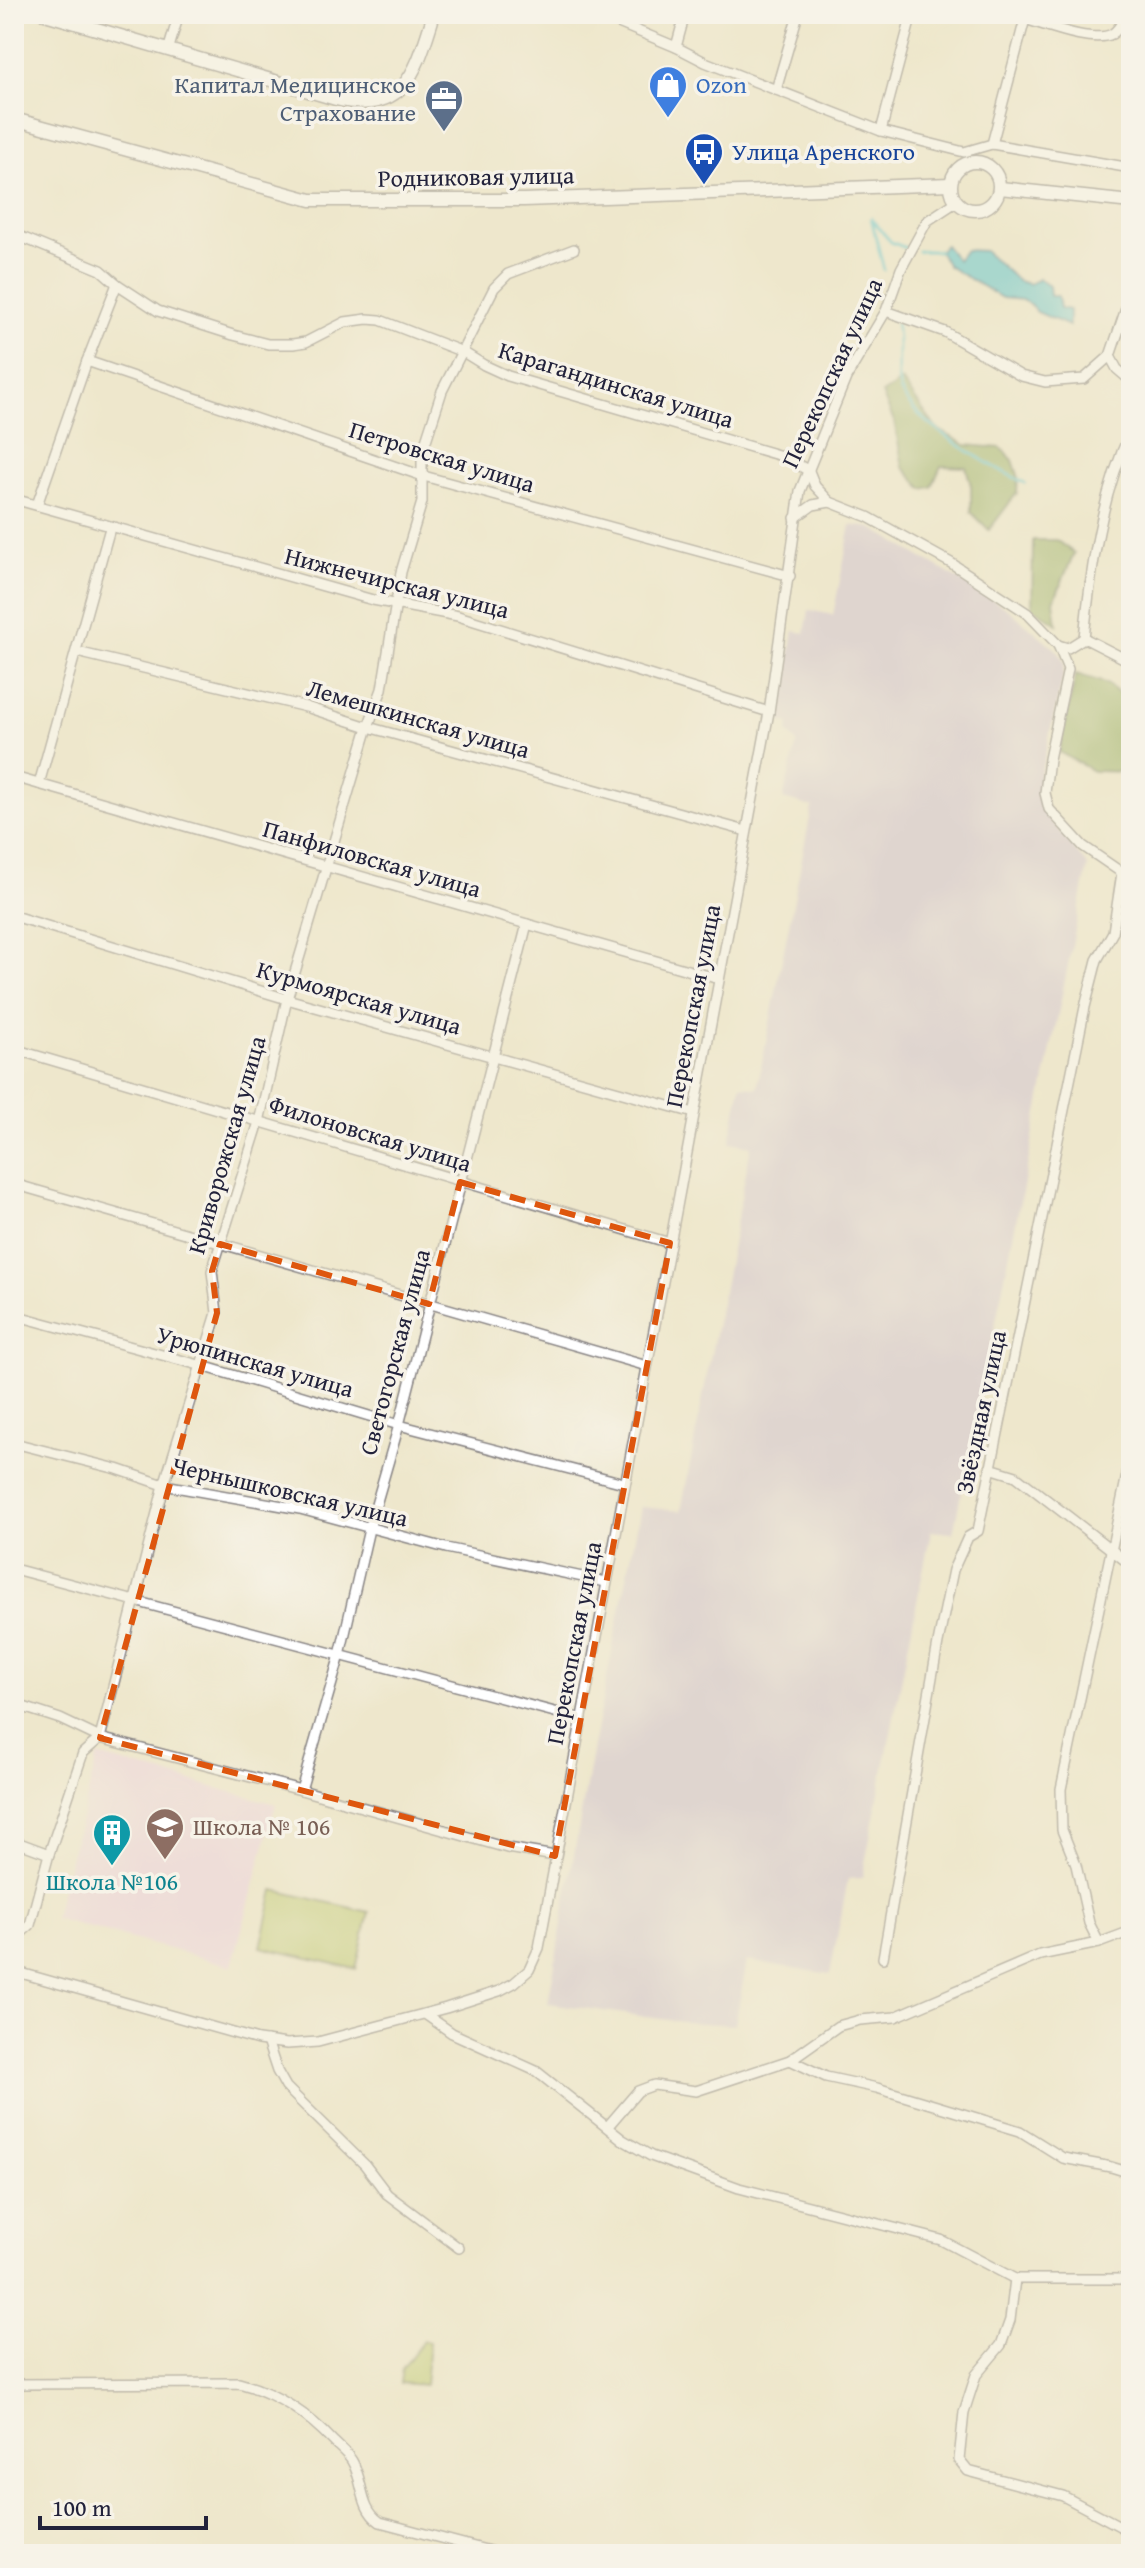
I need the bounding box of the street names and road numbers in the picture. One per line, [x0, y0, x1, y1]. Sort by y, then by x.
street label: Родниковая улица [377, 157, 575, 196]
street label: Перекопская улица [772, 271, 891, 474]
street label: Карагандинская улица [494, 332, 739, 437]
street label: Петровская улица [345, 412, 540, 502]
street label: Нижнечирская улица [281, 538, 513, 627]
street label: Лемешкинская улица [302, 670, 534, 767]
street label: Панфиловская улица [259, 811, 486, 907]
street label: Перекопская улица [656, 901, 729, 1110]
street label: Курмоярская улица [253, 952, 466, 1044]
street label: Криворожская улица [179, 1031, 275, 1258]
street label: Филоновская улица [265, 1086, 476, 1181]
street label: Светогорская улица [350, 1244, 439, 1459]
street label: Урюпинская улица [152, 1317, 358, 1407]
street label: Звёздная улица [946, 1326, 1015, 1497]
street label: Чернышковская улица [169, 1447, 412, 1536]
street label: Перекопская улица [537, 1538, 610, 1747]

